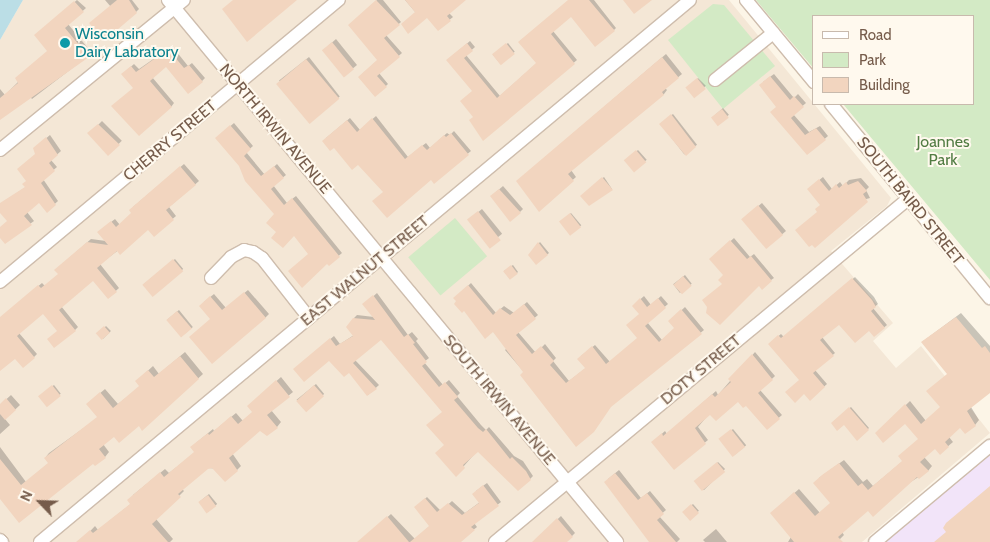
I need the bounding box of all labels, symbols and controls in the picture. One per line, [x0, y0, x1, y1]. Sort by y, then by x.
legend [812, 15, 975, 105]
place label: Wisconsin Dairy Labratory [75, 24, 179, 62]
text: Road [859, 26, 892, 44]
marker: Wisconsin Dairy Labratory [59, 37, 71, 49]
text: Park [859, 51, 886, 69]
street label: NORTH IRWIN AVENUE [215, 60, 335, 198]
text: Building [859, 76, 910, 94]
street label: CHERRY STREET [120, 96, 220, 186]
park label: Joannes Park [916, 132, 970, 170]
street label: SOUTH BAIRD STREET [853, 133, 967, 269]
street label: EAST WALNUT STREET [297, 212, 433, 330]
street label: SOUTH IRWIN AVENUE [439, 331, 559, 469]
street label: DOTY STREET [657, 331, 745, 409]
north arrow [15, 477, 65, 527]
text: N [16, 488, 37, 504]

